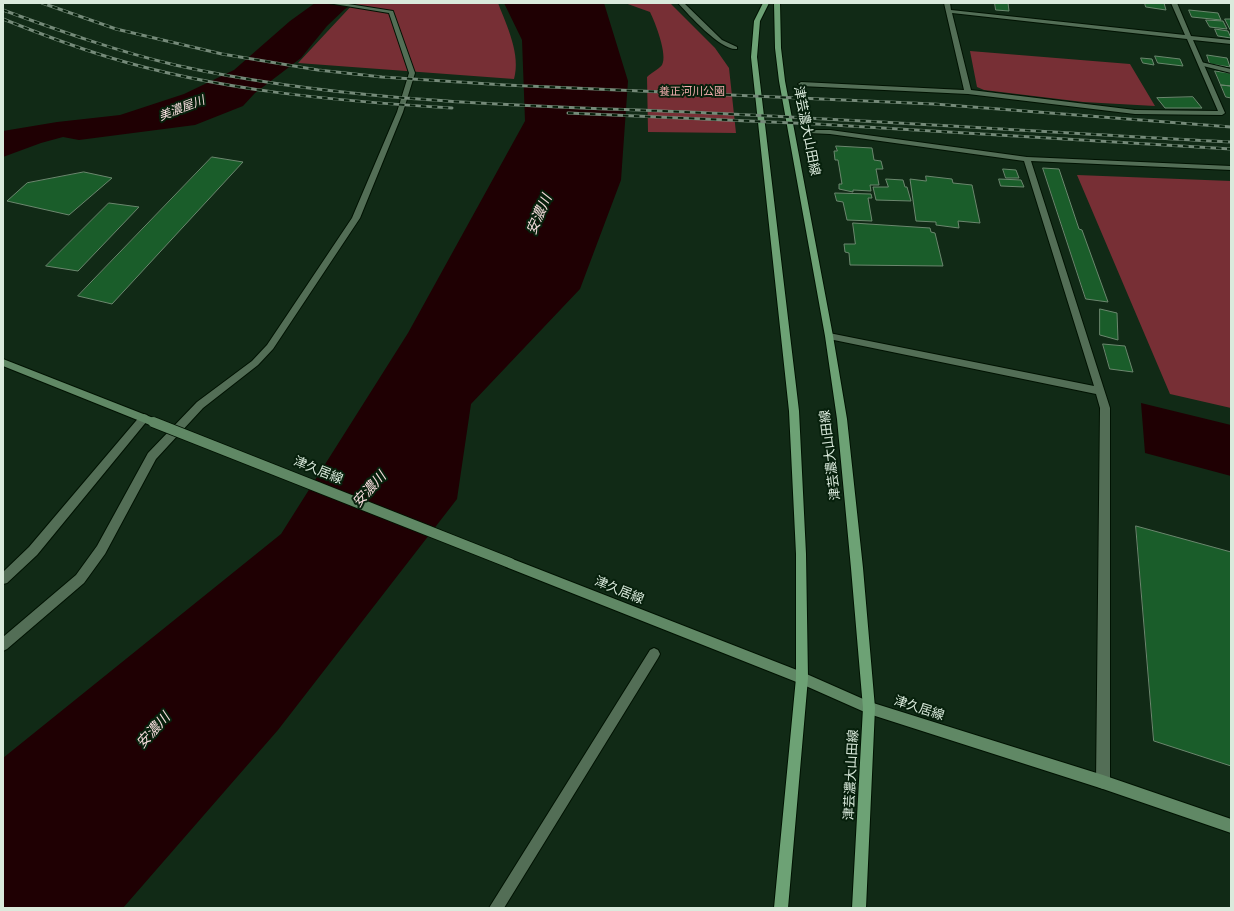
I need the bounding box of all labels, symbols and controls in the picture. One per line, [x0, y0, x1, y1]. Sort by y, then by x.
park label: 養正河川公園 [659, 85, 725, 99]
street label: 津芸濃大山田線 [790, 85, 822, 177]
water label: 美濃屋川 [157, 94, 207, 124]
water label: 安濃川 [524, 192, 556, 238]
street label: 津芸濃大山田線 [818, 409, 844, 501]
street label: 津久居線 [291, 454, 345, 488]
water label: 安濃川 [350, 469, 390, 511]
street label: 津久居線 [592, 574, 646, 608]
street label: 津久居線 [892, 694, 946, 724]
water label: 安濃川 [134, 710, 174, 752]
street label: 津芸濃大山田線 [842, 729, 862, 821]

